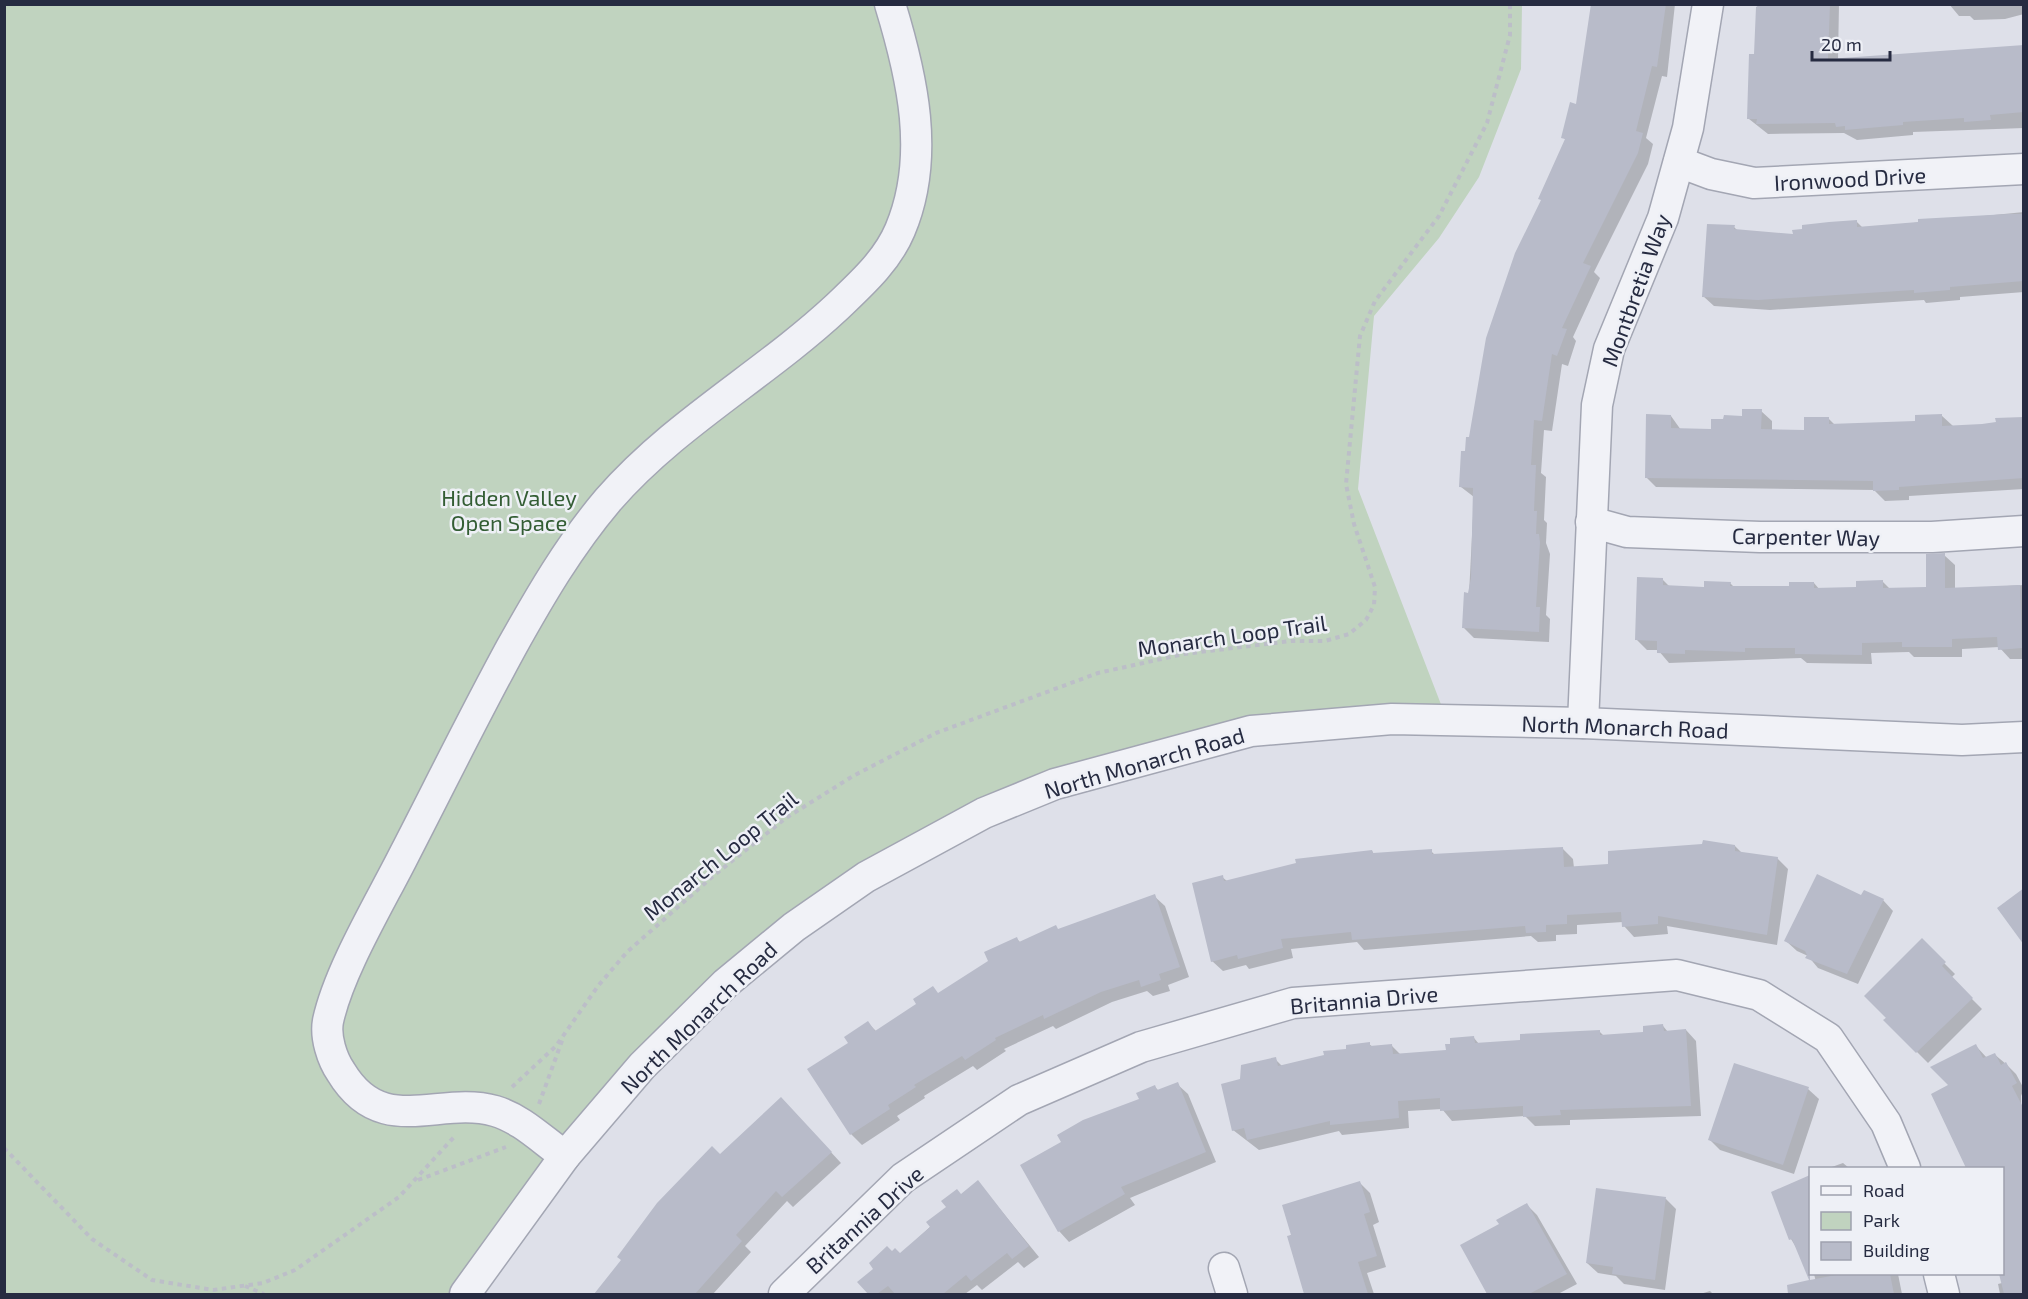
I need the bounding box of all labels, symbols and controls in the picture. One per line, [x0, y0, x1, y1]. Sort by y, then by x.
scale bar [1812, 24, 1890, 62]
text: 20 m [1821, 33, 1862, 55]
street label: Ironwood Drive [1773, 161, 1927, 195]
street label: Montbretia Way [1595, 210, 1675, 370]
park label: Hidden Valley Open Space [441, 484, 577, 535]
street label: Carpenter Way [1732, 522, 1881, 550]
street label: Monarch Loop Trail [1136, 609, 1329, 661]
street label: North Monarch Road [1521, 709, 1729, 743]
street label: North Monarch Road [1041, 721, 1247, 803]
street label: Monarch Loop Trail [638, 785, 803, 925]
street label: North Monarch Road [614, 936, 782, 1098]
street label: Britannia Drive [1289, 980, 1439, 1018]
street label: Britannia Drive [800, 1160, 928, 1278]
legend [1809, 1167, 2004, 1275]
text: Road [1863, 1179, 1904, 1201]
text: Park [1863, 1209, 1900, 1231]
text: Building [1863, 1239, 1930, 1261]

